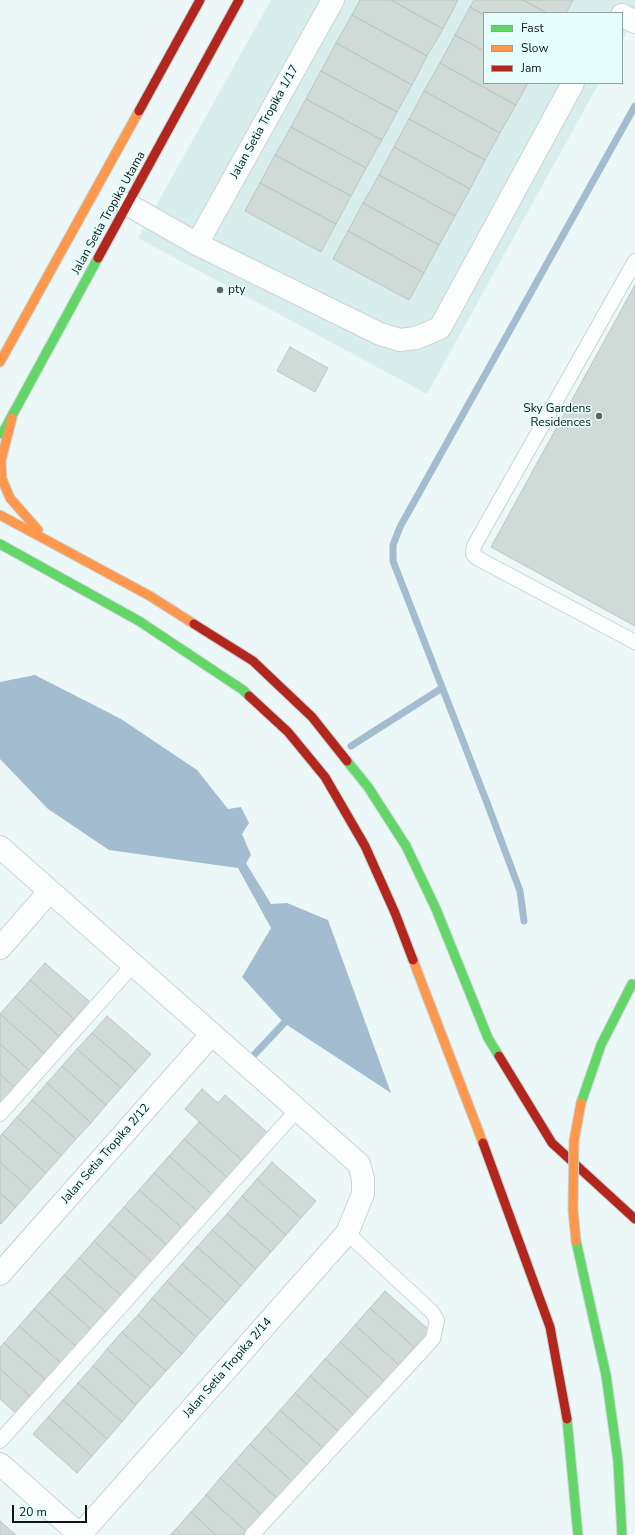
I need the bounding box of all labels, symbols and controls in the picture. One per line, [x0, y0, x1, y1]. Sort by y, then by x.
legend [483, 12, 623, 84]
text: Fast [521, 20, 544, 36]
text: Slow [521, 40, 549, 56]
text: Jam [521, 60, 542, 76]
street label: Jalan Setia Tropika 1/17 [228, 63, 302, 181]
street label: Jalan Setia Tropika Utama [69, 149, 149, 277]
place label: pty [228, 283, 245, 297]
marker: pty [215, 285, 225, 295]
place label: Sky Gardens Residences [523, 402, 591, 430]
marker: Sky Gardens Residences [594, 411, 604, 421]
street label: Jalan Setia Tropika 2/12 [59, 1101, 153, 1207]
street label: Jalan Setia Tropika 2/14 [181, 1315, 275, 1421]
scale bar [14, 1497, 89, 1523]
text: 20 m [19, 1504, 47, 1520]

